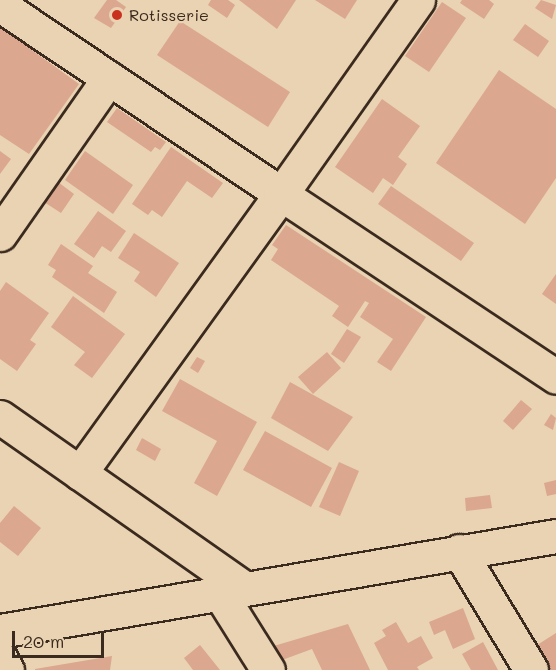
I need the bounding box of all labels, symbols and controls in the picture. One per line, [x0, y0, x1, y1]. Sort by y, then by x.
place label: Rotisserie [129, 5, 209, 25]
marker: Rotisserie [110, 8, 124, 22]
scale bar [15, 619, 106, 657]
text: 20 m [23, 629, 64, 653]

